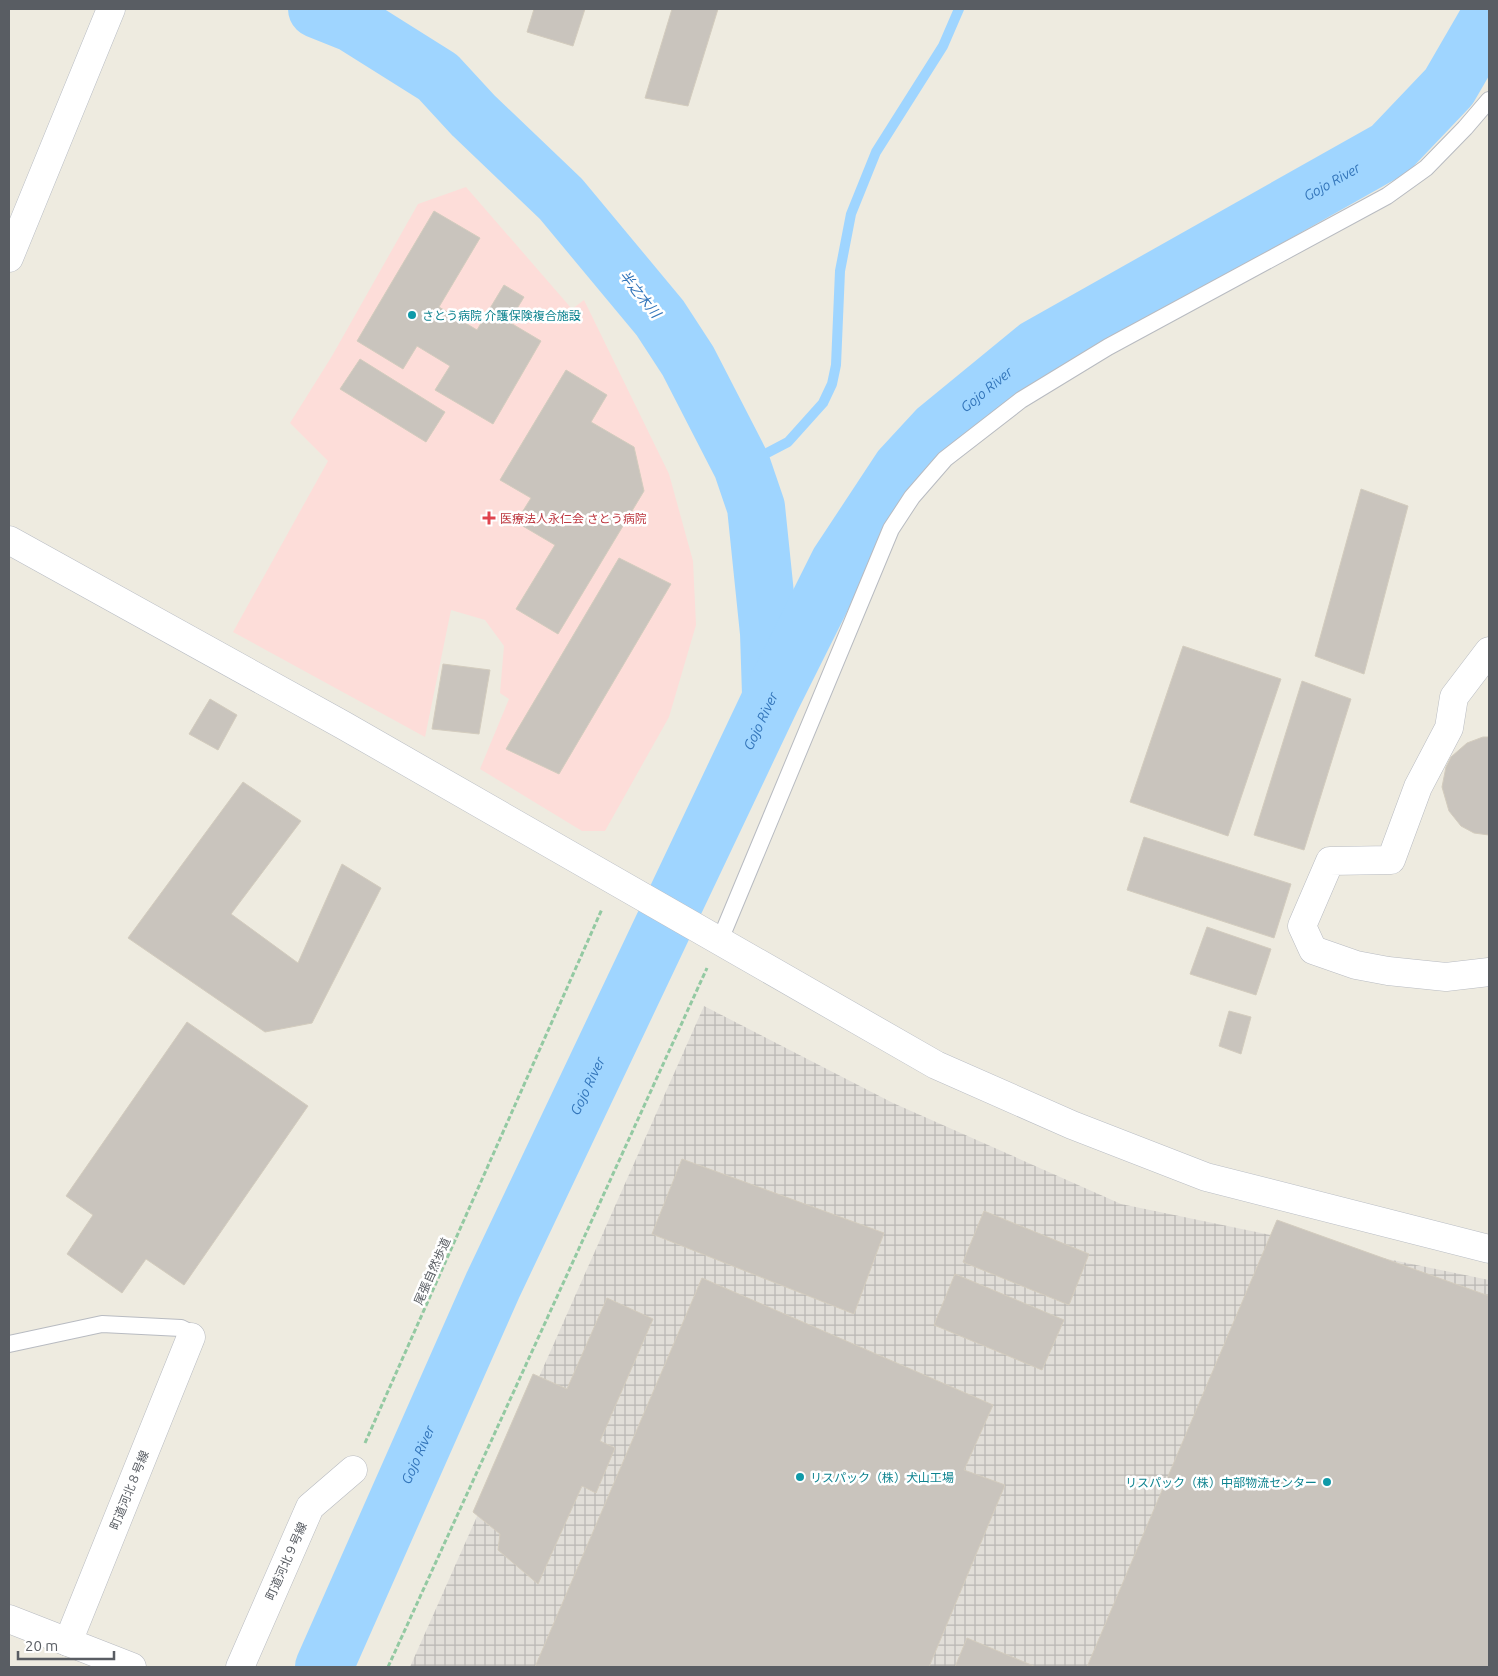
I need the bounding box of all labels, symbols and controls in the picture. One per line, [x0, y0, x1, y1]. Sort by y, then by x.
water label: Gojo River [1301, 159, 1364, 204]
water label: 半之木川 [616, 267, 665, 322]
marker: さとう病院 介護保険複合施設 [406, 309, 418, 321]
place label: さとう病院 介護保険複合施設 [422, 309, 581, 322]
water label: Gojo River [957, 363, 1016, 415]
marker: 医療法人永仁会 さとう病院 [482, 511, 496, 525]
place label: 医療法人永仁会 さとう病院 [500, 512, 647, 525]
water label: Gojo River [740, 689, 781, 752]
water label: Gojo River [567, 1054, 608, 1117]
street label: 尾張自然歩道 [411, 1235, 453, 1307]
water label: Gojo River [398, 1423, 438, 1487]
street label: 町道河北８号線 [107, 1449, 151, 1531]
marker: リスパック（株）犬山工場 [794, 1471, 806, 1483]
place label: リスパック（株）犬山工場 [810, 1471, 954, 1484]
place label: リスパック（株）中部物流センター [1125, 1476, 1317, 1489]
marker: リスパック（株）中部物流センター [1321, 1476, 1333, 1488]
street label: 町道河北９号線 [263, 1520, 309, 1602]
scale bar [18, 1628, 114, 1660]
text: 20 m [25, 1637, 58, 1654]

